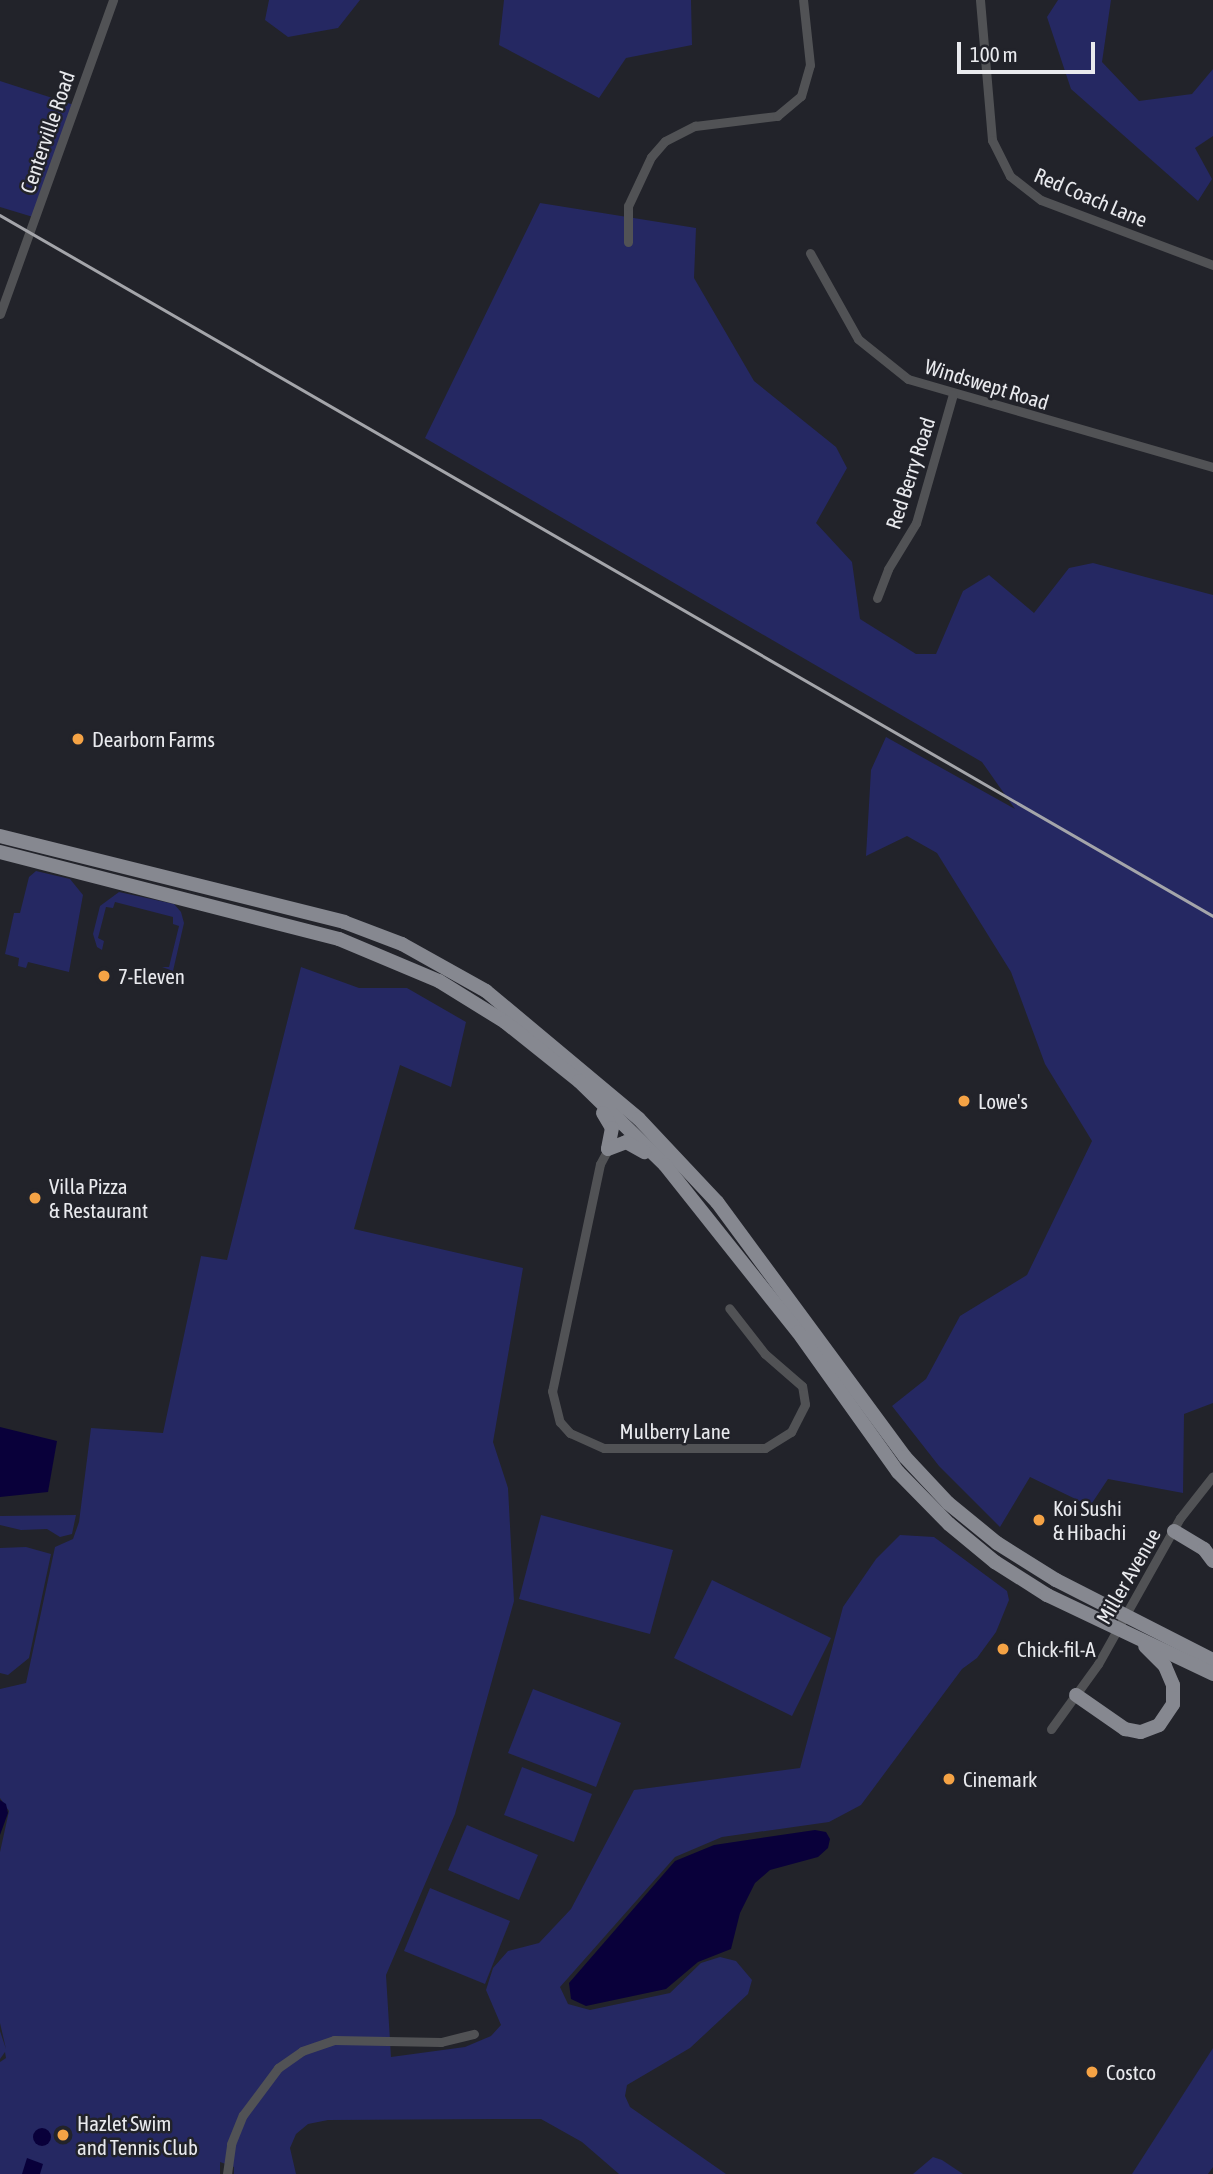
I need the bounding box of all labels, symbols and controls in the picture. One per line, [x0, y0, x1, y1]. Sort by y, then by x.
scale bar [961, 28, 1099, 72]
text: 100 m [970, 42, 1018, 66]
street label: Centerville Road [14, 68, 80, 196]
street label: Red Coach Lane [1031, 162, 1151, 232]
street label: Windswept Road [922, 353, 1052, 415]
street label: Red Berry Road [880, 414, 940, 532]
place label: Dearborn Farms [92, 726, 215, 752]
marker: Dearborn Farms [70, 731, 86, 747]
place label: 7-Eleven [118, 963, 185, 989]
marker: 7-Eleven [96, 968, 112, 984]
place label: Lowe's [978, 1088, 1028, 1114]
marker: Lowe's [956, 1093, 972, 1109]
place label: Villa Pizza & Restaurant [49, 1173, 148, 1223]
marker: Villa Pizza & Restaurant [27, 1190, 43, 1206]
street label: Mulberry Lane [620, 1418, 730, 1444]
place label: Koi Sushi & Hibachi [1053, 1495, 1126, 1545]
marker: Koi Sushi & Hibachi [1031, 1512, 1047, 1528]
street label: Miller Avenue [1090, 1524, 1166, 1628]
place label: Chick-fil-A [1017, 1636, 1095, 1662]
marker: Chick-fil-A [995, 1641, 1011, 1657]
place label: Cinemark [963, 1766, 1037, 1792]
marker: Cinemark [941, 1771, 957, 1787]
place label: Costco [1106, 2059, 1156, 2085]
marker: Costco [1084, 2064, 1100, 2080]
place label: Hazlet Swim and Tennis Club [77, 2110, 198, 2160]
marker: Hazlet Swim and Tennis Club [55, 2127, 71, 2143]

